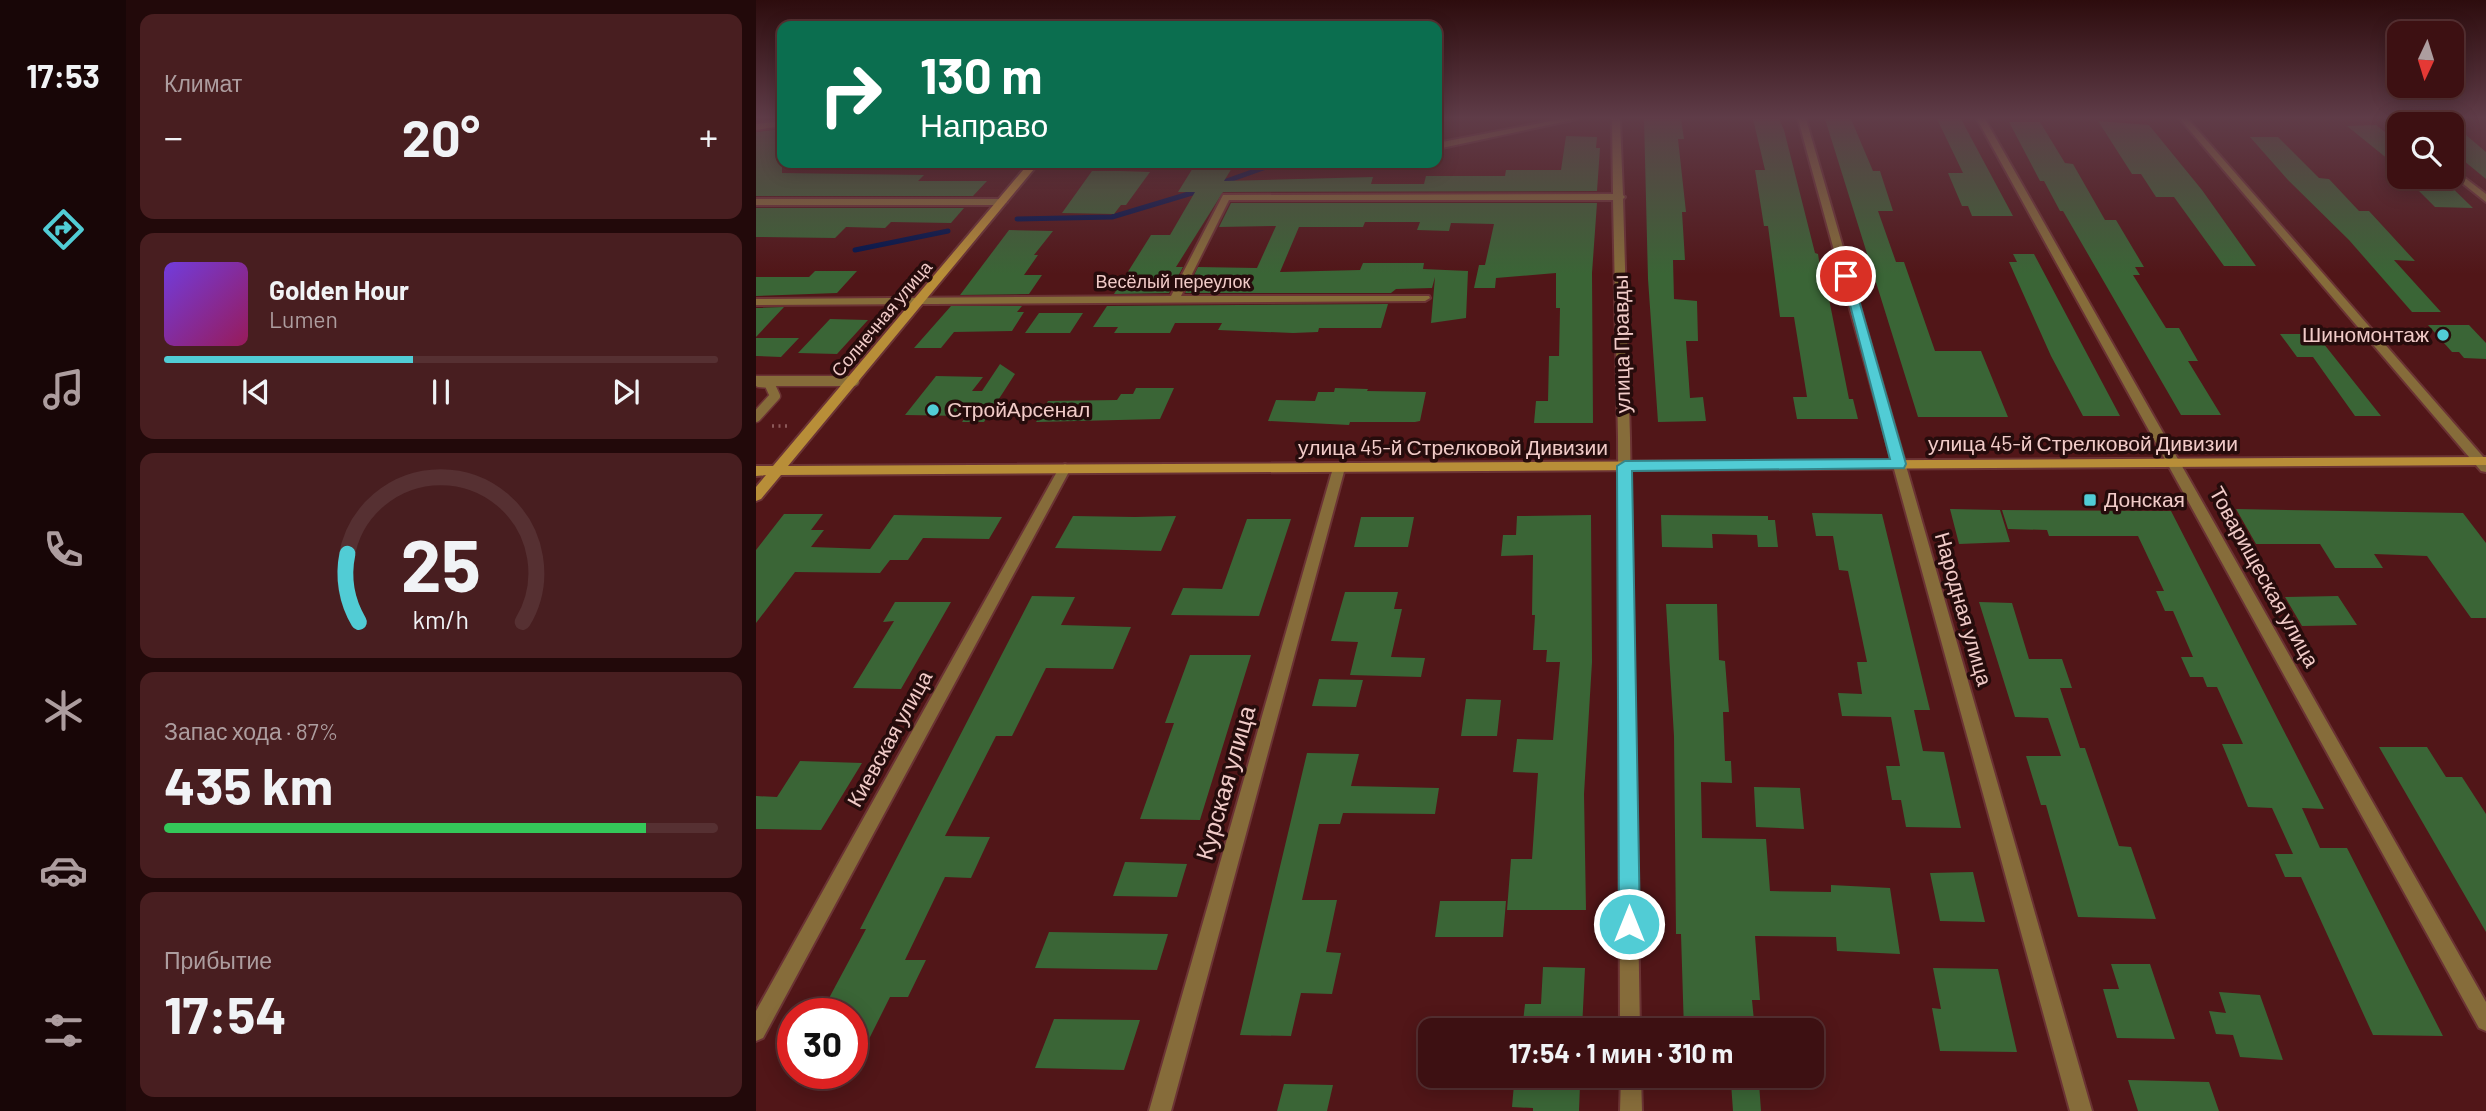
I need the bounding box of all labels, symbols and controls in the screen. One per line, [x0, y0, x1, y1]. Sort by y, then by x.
north arrow [2387, 21, 2464, 98]
map controls [2387, 21, 2464, 189]
text: 130 m [920, 45, 1042, 104]
icon: right [805, 49, 896, 140]
text: 17:53 [26, 56, 100, 94]
text: Климат [164, 69, 242, 97]
text: 20° [402, 105, 480, 167]
text: Направо [920, 105, 1048, 143]
button: search [2387, 112, 2464, 189]
text: − [164, 113, 183, 159]
text: + [699, 113, 718, 159]
icon: directions [39, 205, 88, 254]
pin [1816, 246, 1876, 306]
street label: Солнечная улица [826, 255, 937, 381]
icon: arrive [1827, 257, 1865, 295]
street label: Весёлый переулок [1096, 270, 1251, 292]
text: Golden Hour [269, 274, 409, 305]
street label: улица Правды [1607, 274, 1634, 414]
text: Lumen [269, 305, 338, 333]
place label: Шиномонтаж [2302, 321, 2429, 346]
marker: Шиномонтаж [2435, 327, 2451, 343]
icon: music [39, 365, 88, 414]
icon: previous [237, 373, 275, 411]
icon: pause [422, 373, 460, 411]
icon: next [607, 373, 645, 411]
place label: СтройАрсенал [947, 396, 1090, 421]
marker: СтройАрсенал [925, 402, 941, 418]
street label: улица 45-й Стрелковой Дивизии [1928, 430, 2238, 455]
street label: улица 45-й Стрелковой Дивизии [1298, 434, 1608, 459]
street label: Товарищеская улица [2205, 482, 2326, 671]
place label: Донская [2104, 486, 2185, 511]
marker: Донская [2082, 492, 2098, 508]
text: 25 [401, 519, 481, 607]
icon: phone [39, 525, 88, 574]
street label: Народная улица [1931, 529, 1998, 689]
text: km/h [413, 603, 469, 633]
street label: Киевская улица [841, 666, 937, 811]
icon: climate [39, 686, 88, 735]
street label: Курская улица [1189, 701, 1261, 863]
text: Запас хода · 87% [164, 717, 338, 745]
text: 435 km [164, 753, 333, 815]
icon: car [39, 846, 88, 895]
position arrow [1592, 887, 1666, 961]
text: Прибытие [164, 946, 272, 974]
text: 17:54 [164, 982, 287, 1044]
speed limit sign: 30 [777, 998, 868, 1089]
icon: filters [39, 1006, 88, 1055]
text: 17:54 · 1 мин · 310 m [1509, 1037, 1733, 1068]

